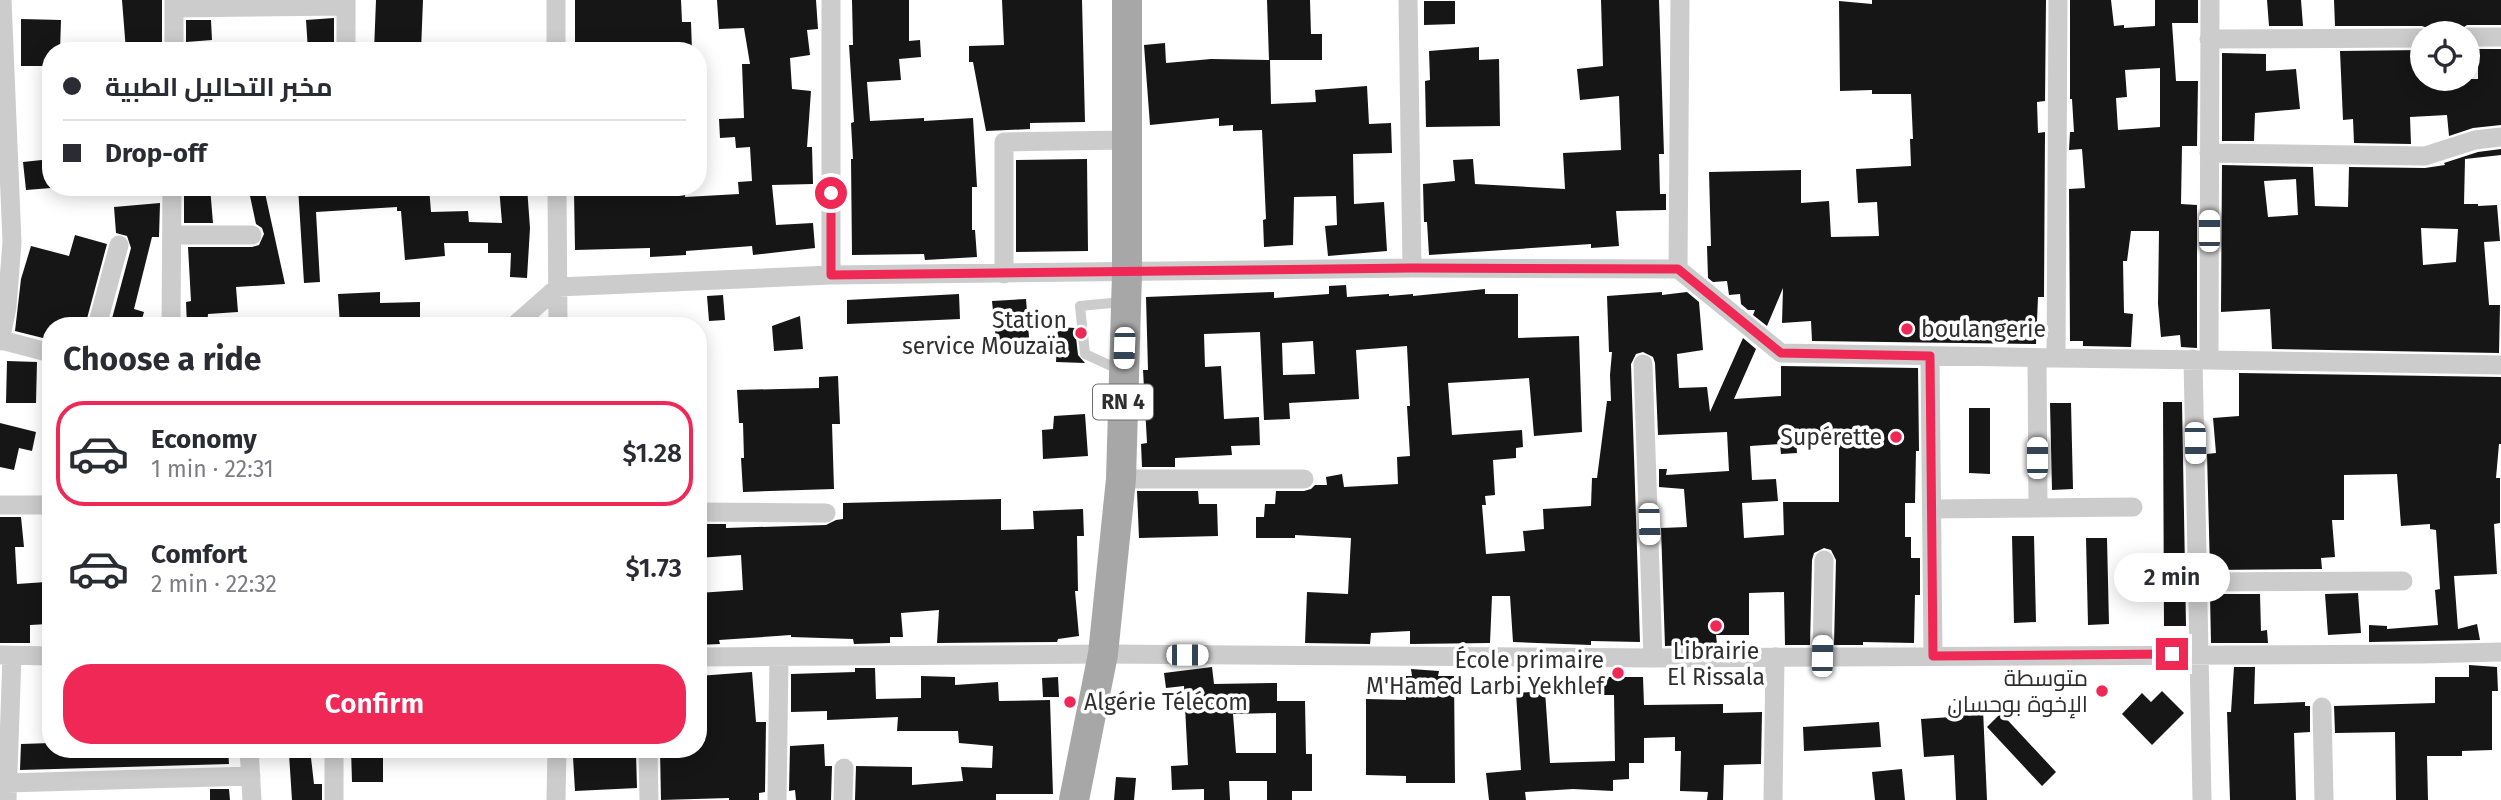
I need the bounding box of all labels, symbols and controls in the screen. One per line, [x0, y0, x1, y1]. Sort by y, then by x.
map controls [2410, 21, 2480, 91]
button: locate [2410, 21, 2480, 91]
text: مخبر التحاليل الطبية [105, 72, 333, 103]
text: Drop-off [105, 138, 207, 169]
route start [815, 177, 847, 209]
car [2199, 210, 2220, 252]
place label: Station service Mouzaïa [902, 306, 1067, 360]
place label: boulangerie [1921, 315, 2046, 343]
marker: boulangerie [1899, 321, 1915, 337]
marker: Station service Mouzaïa [1073, 325, 1089, 341]
car [1113, 327, 1136, 369]
text: Choose a ride [63, 340, 261, 378]
road number: RN 4 [1093, 384, 1153, 420]
icon: car [67, 422, 130, 485]
car [2185, 422, 2206, 464]
place label: Supérette [1780, 423, 1882, 451]
text: Economy [151, 424, 257, 455]
marker: Supérette [1888, 429, 1904, 445]
car [2027, 437, 2048, 479]
text: $1.28 [622, 438, 682, 469]
text: 1 min · 22:31 [151, 455, 274, 483]
car [1638, 503, 1661, 545]
icon: car [67, 537, 130, 600]
text: Comfort [151, 539, 247, 570]
callout: 2 min [2114, 552, 2230, 602]
text: $1.73 [625, 553, 682, 584]
text: 2 min [2144, 563, 2200, 591]
text: 2 min · 22:32 [151, 570, 277, 598]
marker: Librairie El Rissala [1708, 618, 1724, 634]
car [1812, 635, 1833, 677]
place label: Librairie El Rissala [1667, 637, 1765, 691]
route end [2156, 638, 2188, 670]
car [1167, 645, 1209, 666]
place label: École primaire M'Hamed Larbi Yekhlef [1366, 645, 1606, 700]
button: Confirm [63, 664, 686, 744]
place label: متوسطة الإخوة بوحسان [1947, 664, 2088, 719]
marker: École primaire M'Hamed Larbi Yekhlef [1610, 665, 1626, 681]
marker: متوسطة الإخوة بوحسان [2094, 683, 2110, 699]
place label: Algérie Télécom [1084, 688, 1248, 716]
marker: Algérie Télécom [1062, 694, 1078, 710]

